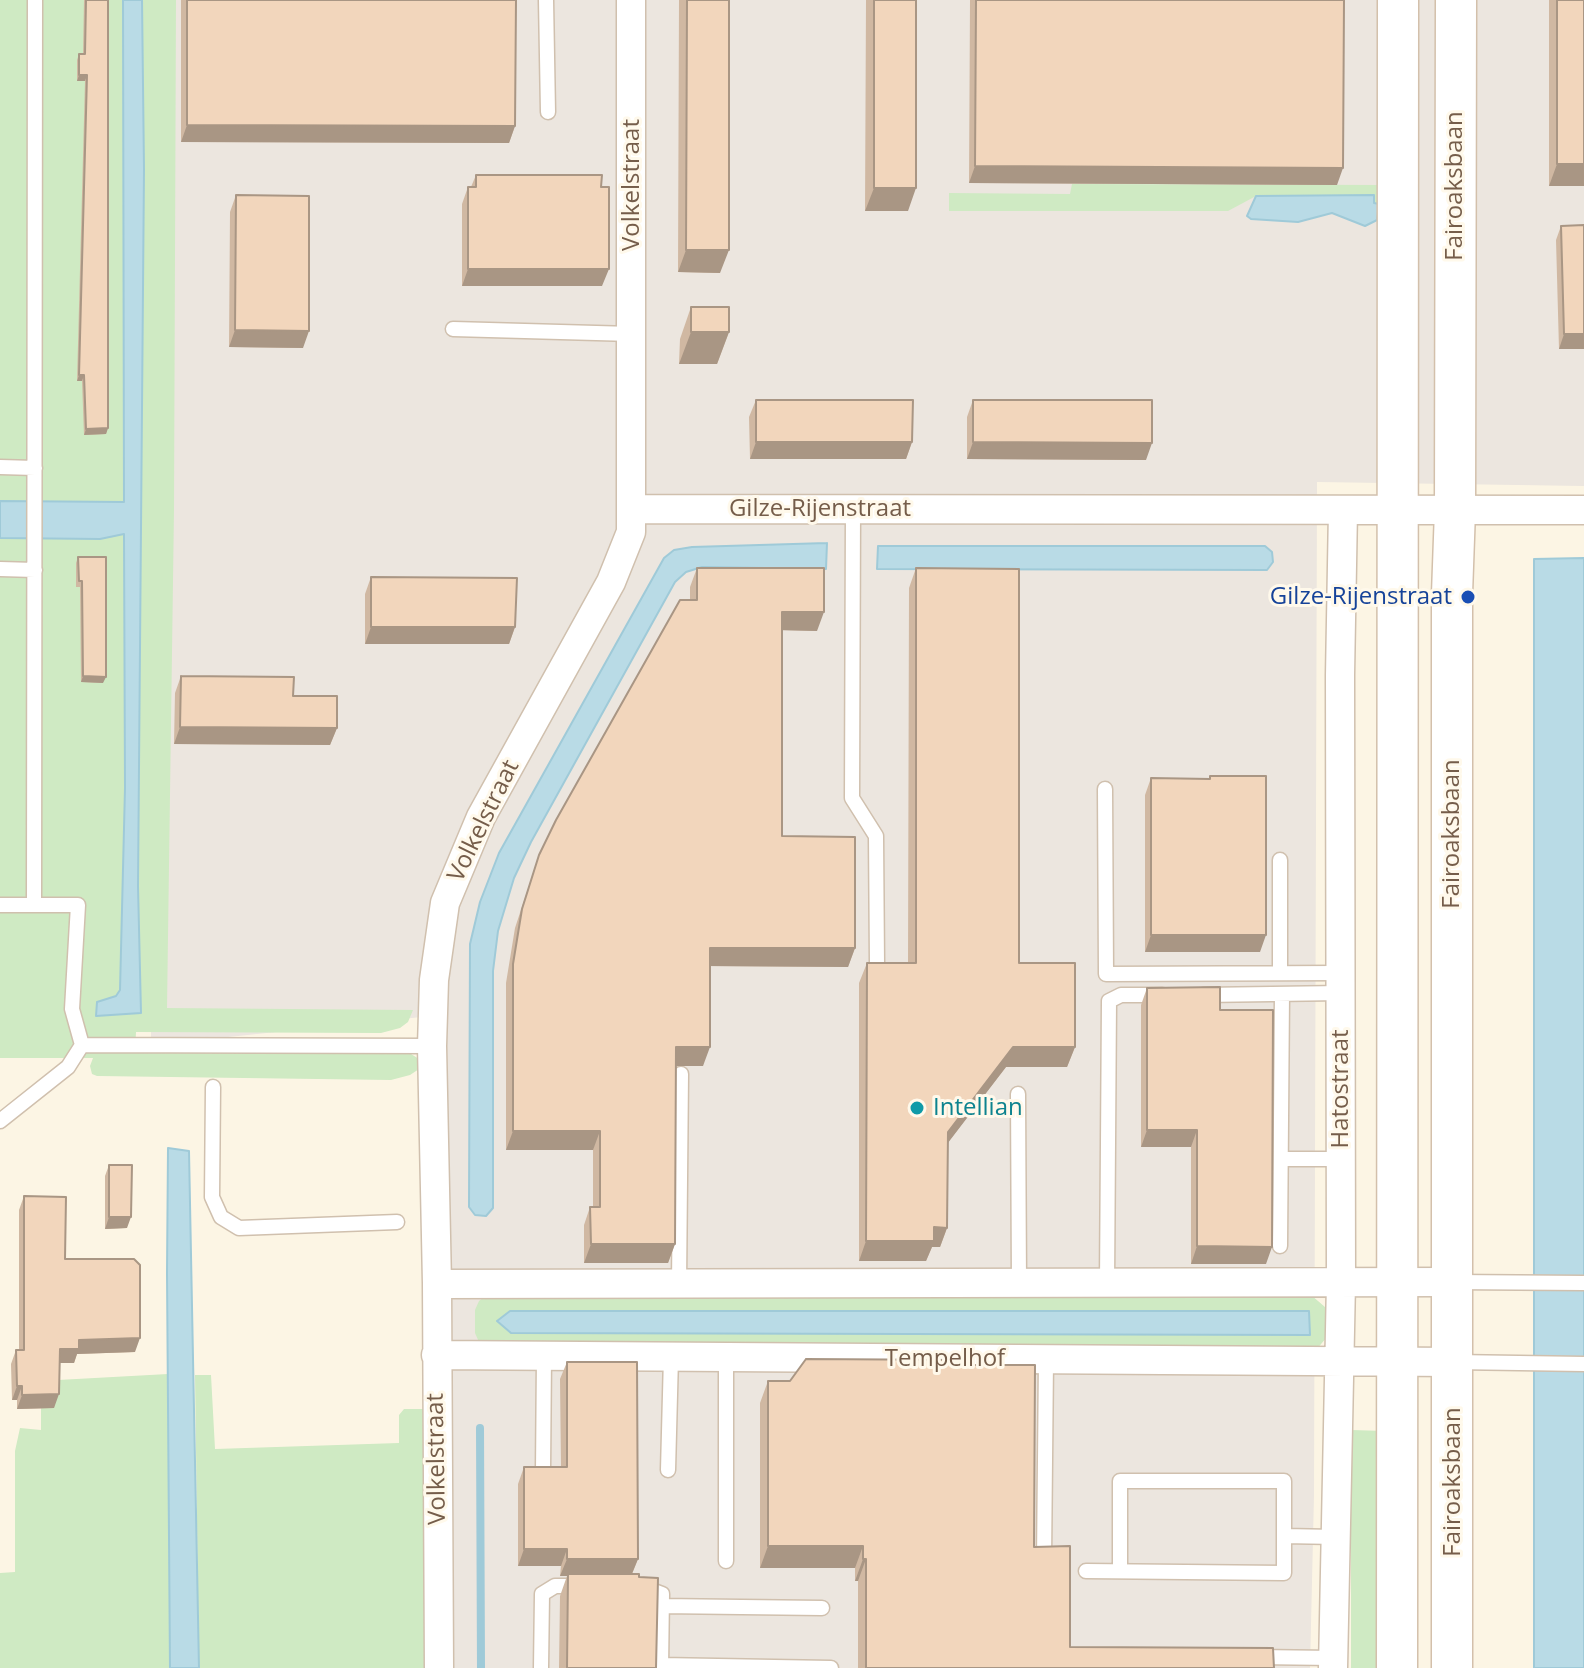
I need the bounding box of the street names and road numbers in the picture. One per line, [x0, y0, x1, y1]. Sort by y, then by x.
street label: Fairoaksbaan [1441, 111, 1469, 261]
street label: Volkelstraat [618, 119, 646, 251]
street label: Gilze-Rijenstraat [729, 495, 911, 523]
street label: Volkelstraat [442, 755, 526, 887]
street label: Fairoaksbaan [1438, 759, 1466, 909]
street label: Hatostraat [1327, 1029, 1355, 1149]
street label: Tempelhof [885, 1345, 1005, 1373]
street label: Volkelstraat [421, 1393, 453, 1525]
street label: Fairoaksbaan [1439, 1407, 1467, 1557]

